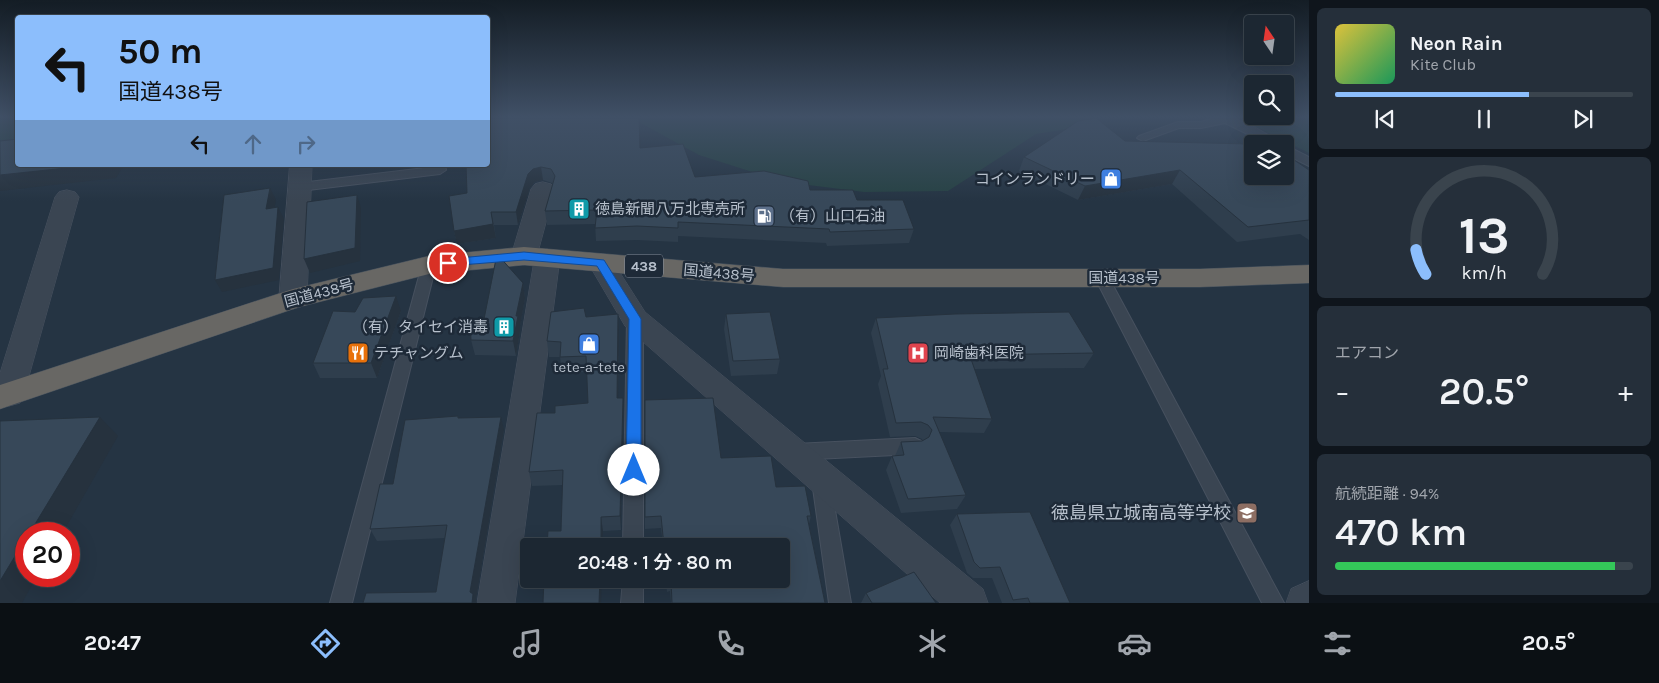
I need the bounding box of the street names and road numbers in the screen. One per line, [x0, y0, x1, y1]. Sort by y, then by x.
road number: 438 [625, 255, 663, 278]
street label: 国道438号 [683, 261, 755, 285]
street label: 国道438号 [1088, 269, 1160, 287]
street label: 国道438号 [282, 275, 356, 311]

